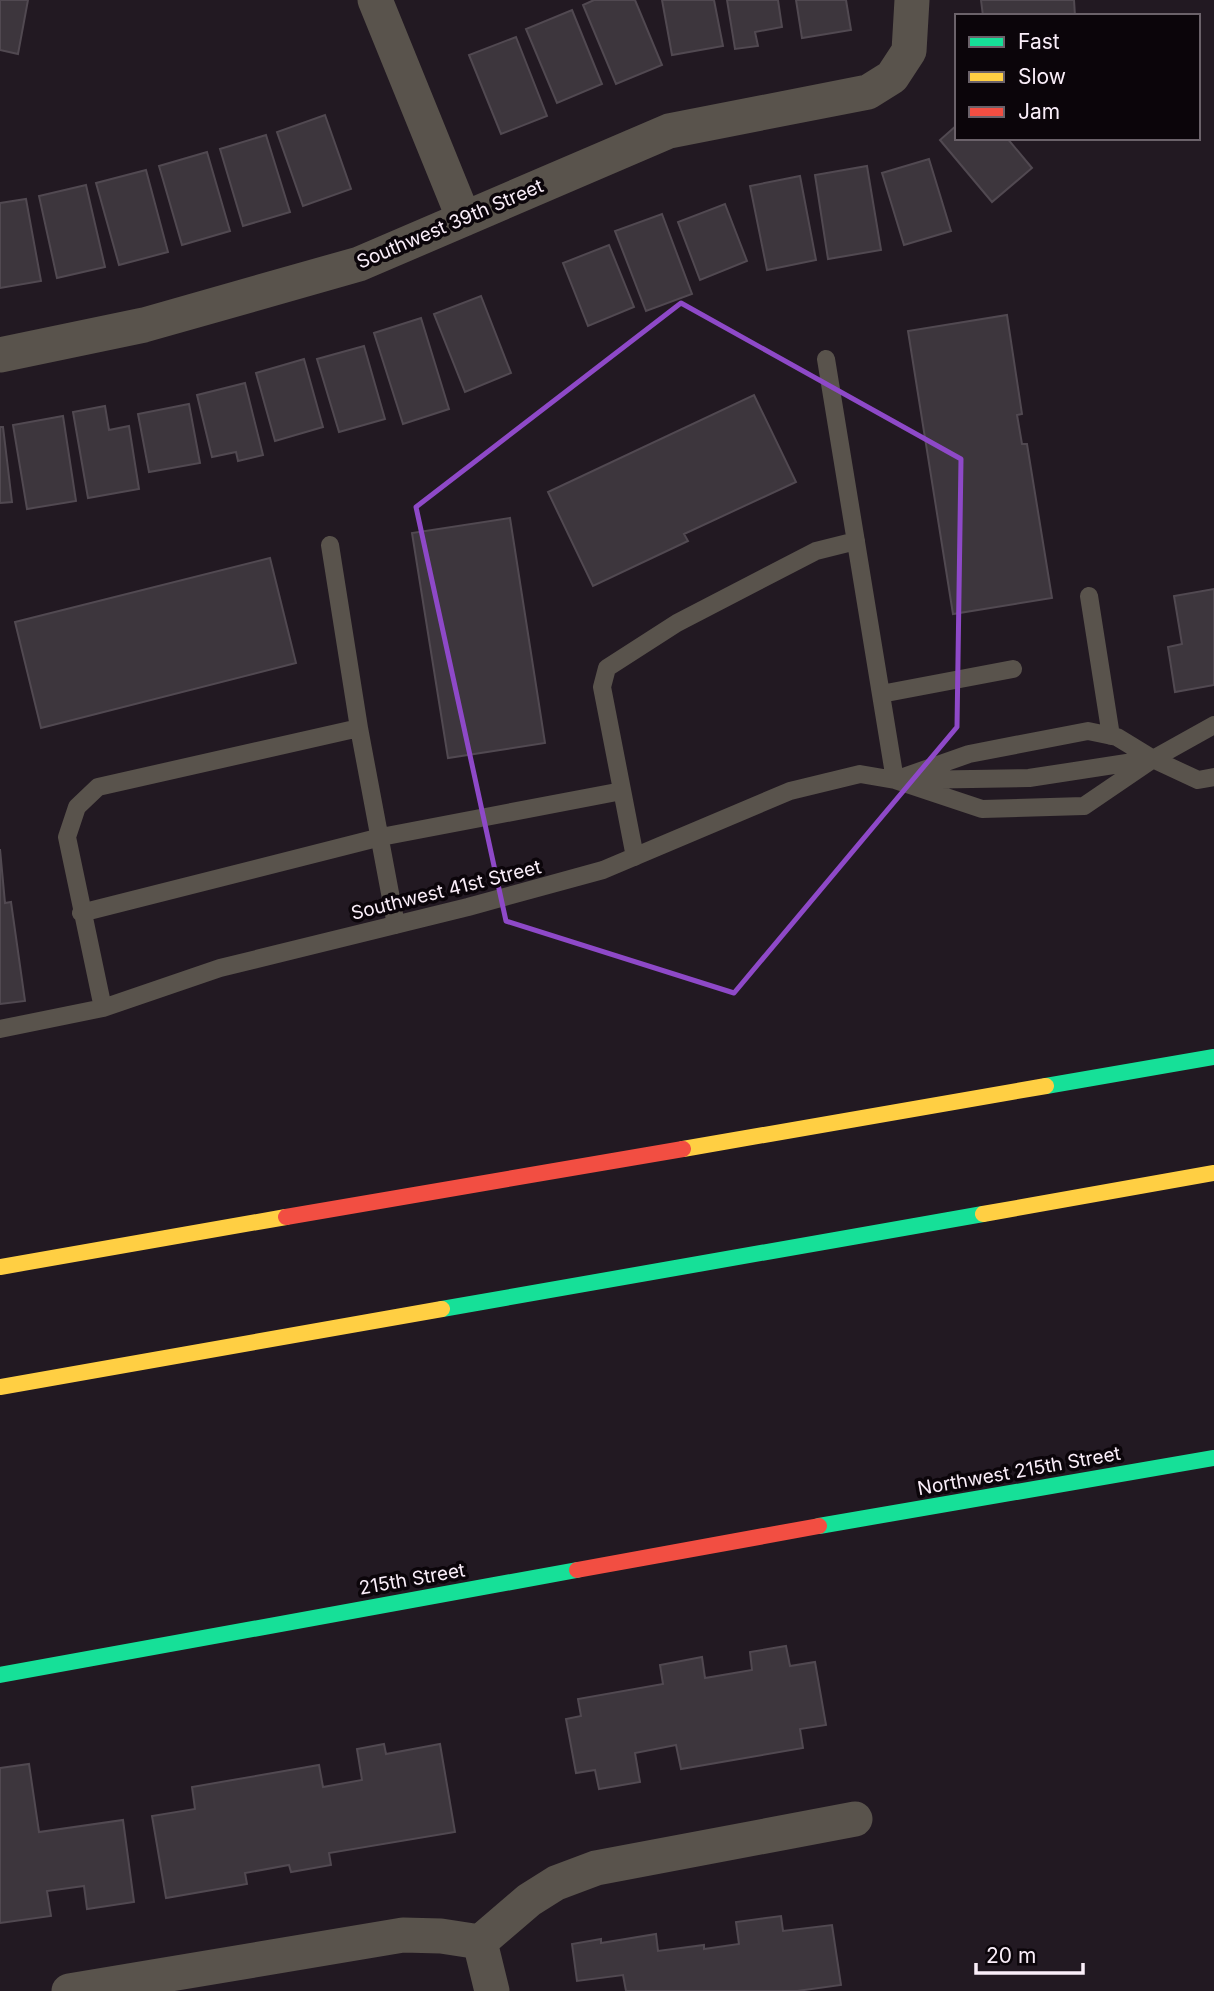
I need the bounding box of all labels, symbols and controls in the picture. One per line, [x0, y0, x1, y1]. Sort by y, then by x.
legend [955, 14, 1200, 140]
text: Fast [1018, 29, 1060, 54]
text: Slow [1018, 64, 1066, 89]
text: Jam [1018, 99, 1060, 124]
street label: Southwest 39th Street [353, 174, 547, 274]
street label: Southwest 41st Street [349, 855, 543, 925]
street label: Northwest 215th Street [916, 1442, 1122, 1500]
street label: 215th Street [357, 1558, 467, 1600]
scale bar [976, 1932, 1083, 1976]
text: 20 m [986, 1943, 1036, 1968]

